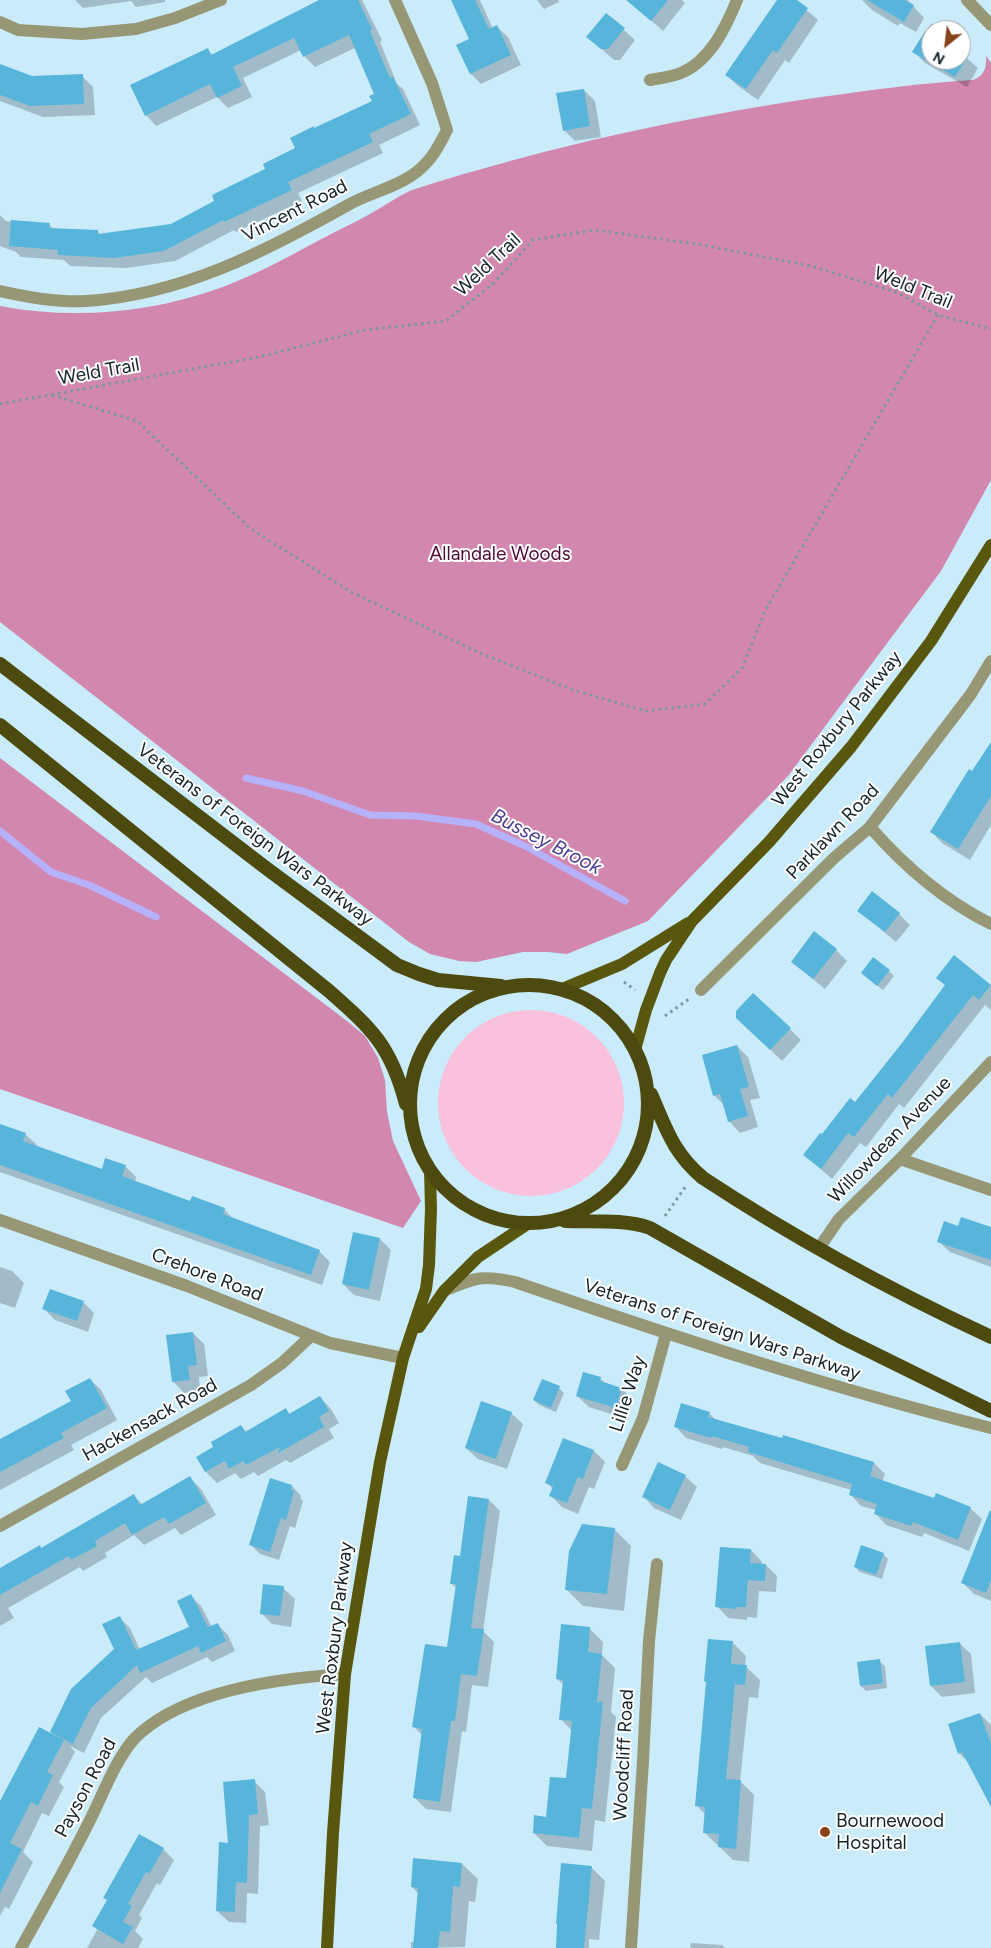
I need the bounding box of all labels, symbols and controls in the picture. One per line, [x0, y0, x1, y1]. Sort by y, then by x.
north arrow [921, 20, 971, 70]
text: N [930, 48, 948, 68]
street label: Vincent Road [239, 175, 351, 247]
street label: Weld Trail [450, 229, 526, 301]
street label: Weld Trail [871, 262, 955, 314]
street label: Weld Trail [57, 354, 141, 390]
park label: Allandale Woods [429, 543, 571, 565]
street label: West Roxbury Parkway [767, 647, 907, 811]
street label: Veterans of Foreign Wars Parkway [132, 739, 378, 931]
street label: Parklawn Road [782, 780, 884, 884]
water label: Bussey Brook [487, 804, 605, 880]
street label: Willowdean Avenue [824, 1072, 956, 1208]
street label: Crehore Road [148, 1243, 266, 1307]
street label: Veterans of Foreign Wars Parkway [581, 1274, 863, 1386]
street label: Lillie Way [605, 1353, 651, 1435]
street label: Hackensack Road [79, 1374, 221, 1466]
street label: West Roxbury Parkway [312, 1541, 358, 1735]
street label: Woodcliff Road [609, 1689, 639, 1821]
street label: Payson Road [50, 1734, 122, 1842]
place label: Bournewood Hospital [836, 1810, 944, 1854]
marker: Bournewood Hospital [818, 1825, 832, 1839]

